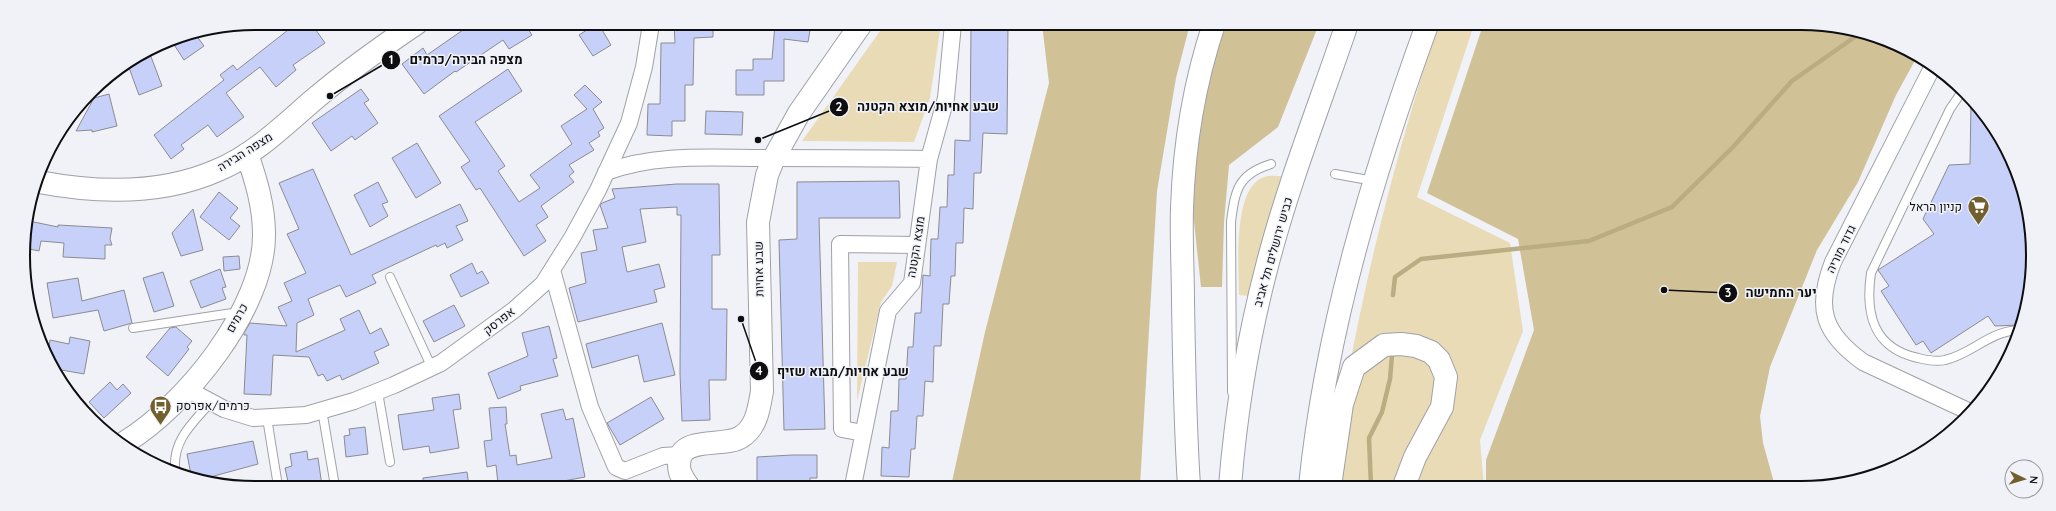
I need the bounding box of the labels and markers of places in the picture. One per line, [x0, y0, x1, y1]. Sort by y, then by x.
callout: מצפה הבירה/כרמים [381, 47, 530, 72]
callout: שבע אחיות/מוצא הקטנה [829, 94, 1007, 119]
supermarket icon: קניון הראל [1965, 194, 1991, 227]
place label: קניון הראל [1909, 199, 1962, 214]
callout: יער החמישה [1718, 280, 1825, 305]
callout: שבע אחיות/מבוא שזיף [749, 359, 917, 384]
bus stop icon: כרמים/אפרסק [147, 393, 173, 426]
place label: כרמים/אפרסק [176, 398, 250, 413]

